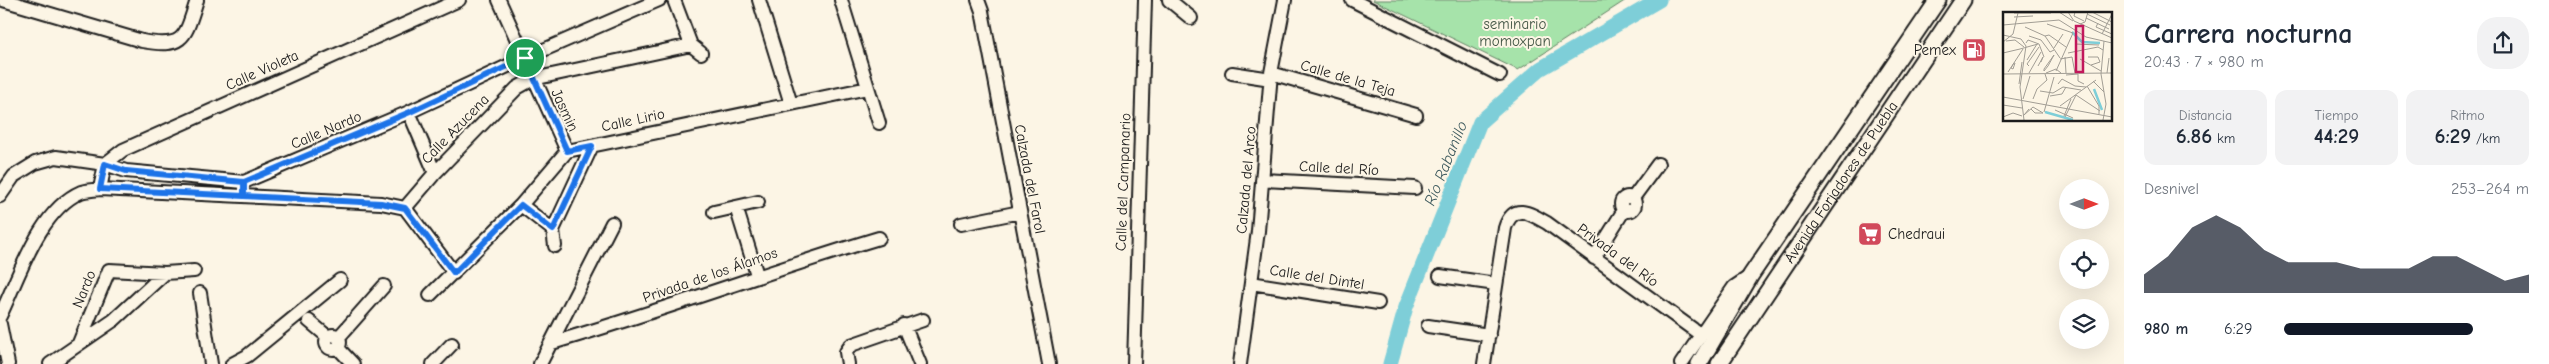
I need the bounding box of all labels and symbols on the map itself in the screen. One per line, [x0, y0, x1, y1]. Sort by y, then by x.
inset map [2003, 12, 2112, 121]
park label: seminario momoxpan [1479, 15, 1551, 50]
pin [504, 37, 546, 79]
fuel station icon: Pemex [1961, 37, 1987, 63]
place label: Pemex [1914, 41, 1957, 59]
street label: Calle Violeta [223, 46, 301, 94]
street label: Calle de la Teja [1298, 56, 1398, 100]
street label: Jasmin [547, 86, 583, 134]
street label: Calle Azucena [417, 90, 493, 168]
street label: Avenida Forjadores de Puebla [1780, 98, 1902, 266]
street label: Calle Lirio [600, 105, 666, 135]
street label: Calle Nardo [288, 107, 364, 153]
street label: Calle del Campanario [1112, 113, 1134, 251]
water label: Río Rabanillo [1421, 119, 1471, 208]
street label: Calzada del Farol [1011, 123, 1049, 235]
street label: Calzada del Arco [1232, 125, 1260, 235]
street label: Calle del Río [1299, 157, 1380, 179]
north arrow [2059, 179, 2109, 229]
street label: Privada del Río [1574, 219, 1662, 291]
supermarket icon: Chedraui [1857, 221, 1883, 247]
place label: Chedraui [1888, 225, 1945, 243]
street label: Privada de los Álamos [640, 243, 780, 307]
street label: Calle del Dintel [1268, 261, 1366, 293]
street label: Nardo [68, 267, 100, 310]

